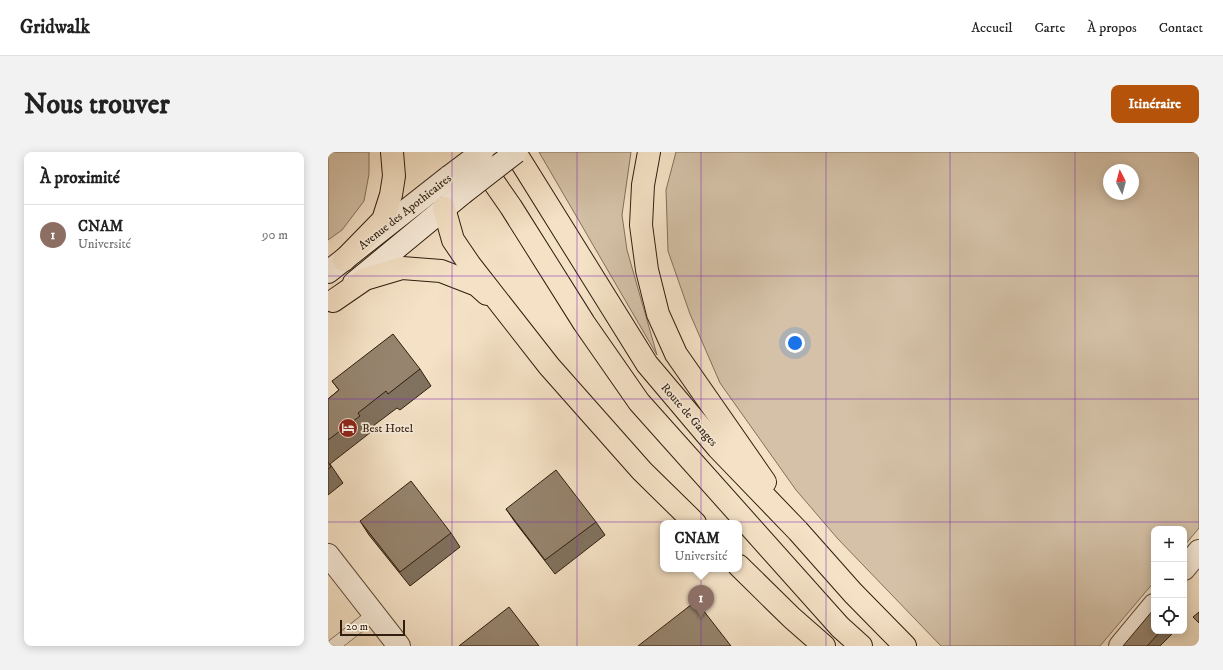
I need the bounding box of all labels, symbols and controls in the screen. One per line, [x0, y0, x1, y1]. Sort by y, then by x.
text: Gridwalk [20, 16, 90, 39]
text: Accueil [971, 19, 1013, 37]
text: Carte [1035, 19, 1065, 37]
text: À propos [1087, 19, 1137, 37]
text: Contact [1159, 19, 1203, 37]
button: Itinéraire [1111, 85, 1199, 123]
text: Nous trouver [24, 87, 170, 122]
north arrow [1103, 164, 1139, 200]
text: À proximité [40, 167, 120, 189]
street label: Avenue des Apothicaires [355, 171, 455, 253]
text: CNAM [78, 217, 123, 236]
text: 1 [51, 227, 55, 243]
text: 90 m [262, 227, 288, 243]
text: Université [78, 236, 131, 252]
your location [785, 333, 805, 353]
street label: Route de Ganges [657, 380, 721, 450]
hotel icon: Best Hotel [337, 417, 359, 439]
place label: Best Hotel [362, 421, 414, 436]
popup [660, 520, 742, 572]
map controls [1151, 526, 1187, 634]
button: + [1151, 526, 1187, 562]
text: CNAM [674, 529, 720, 548]
text: Université [674, 548, 728, 564]
button: − [1151, 562, 1187, 598]
pin: 1 [688, 585, 714, 618]
button: locate [1151, 598, 1187, 634]
scale bar [340, 618, 405, 637]
text: 20 m [346, 620, 368, 634]

